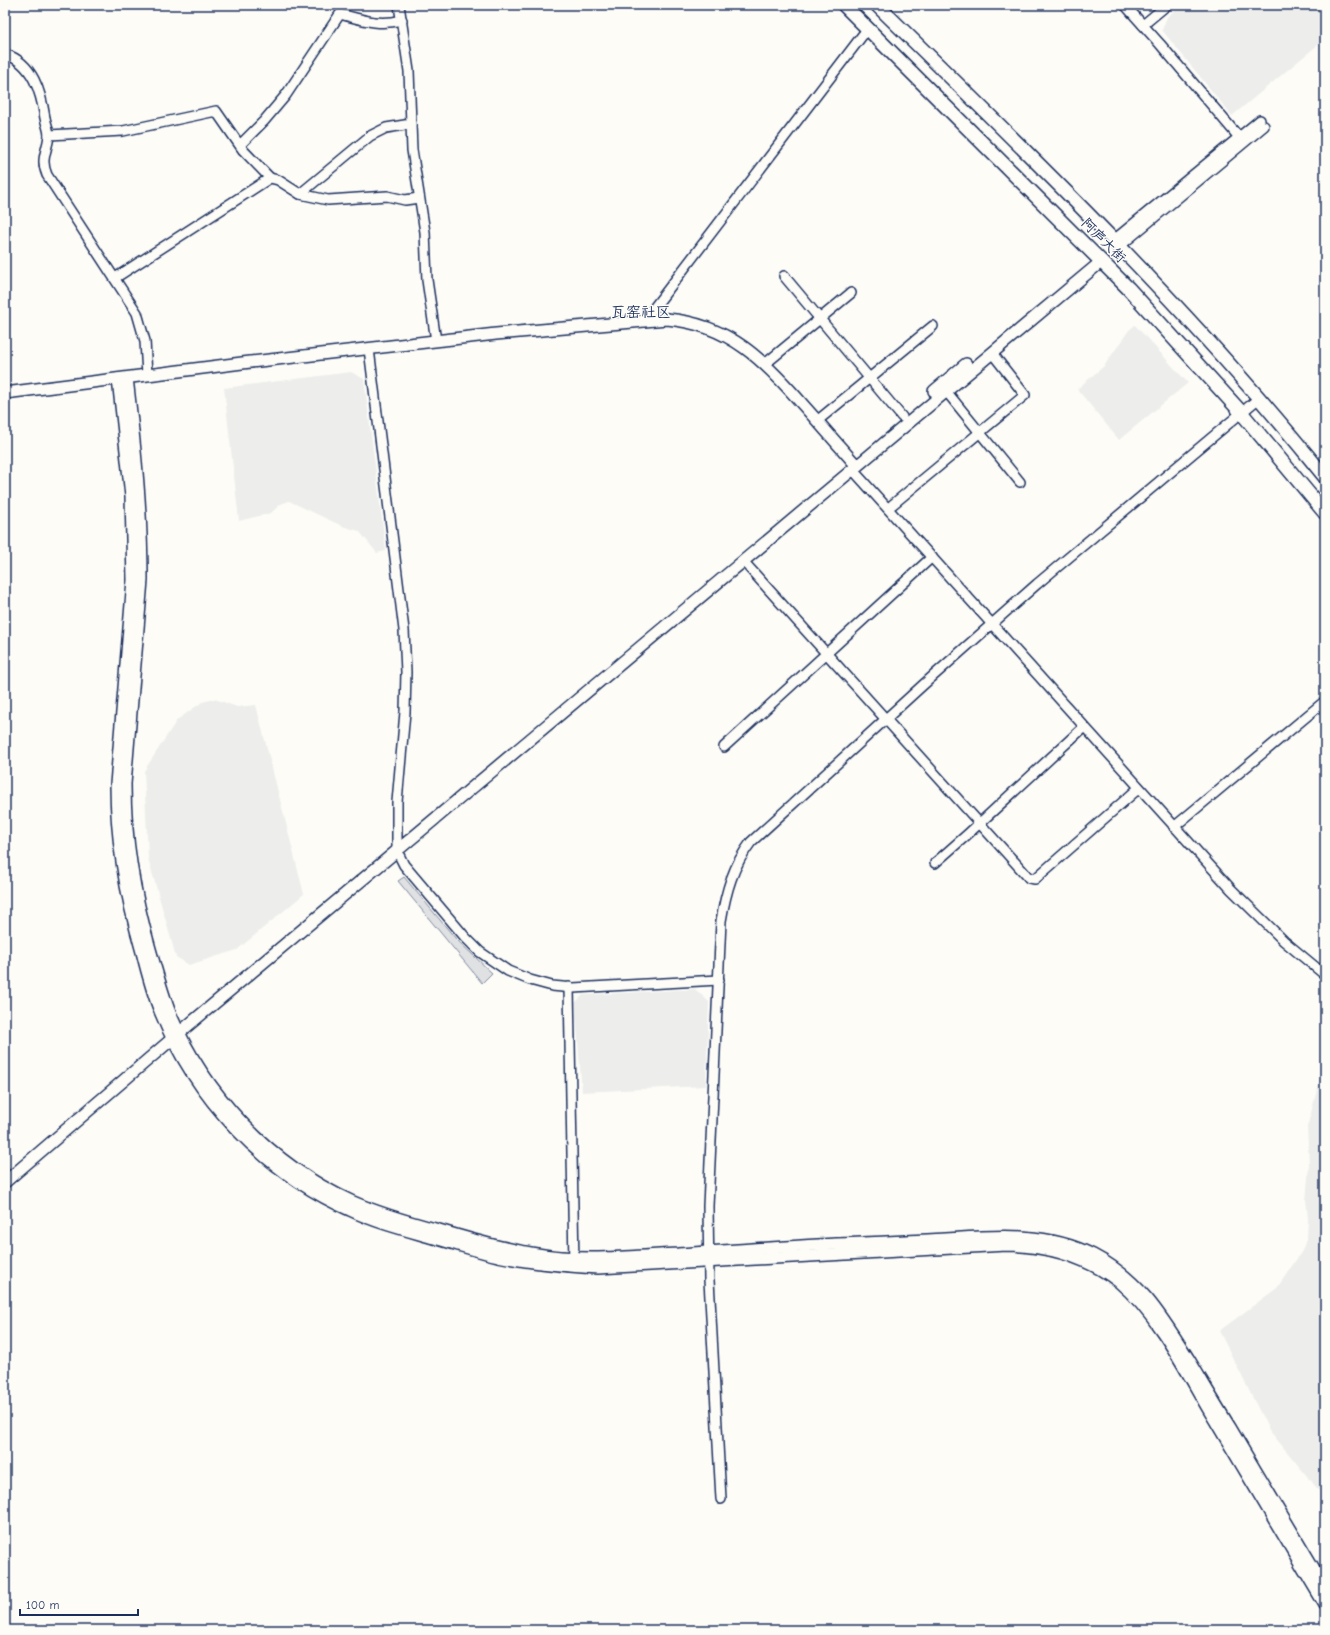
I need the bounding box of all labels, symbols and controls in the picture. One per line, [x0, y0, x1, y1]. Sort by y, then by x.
street label: 阿庐大街 [1078, 215, 1129, 266]
district label: 瓦窑社区 [611, 303, 671, 321]
scale bar [20, 1591, 138, 1617]
text: 100 m [26, 1598, 59, 1612]

